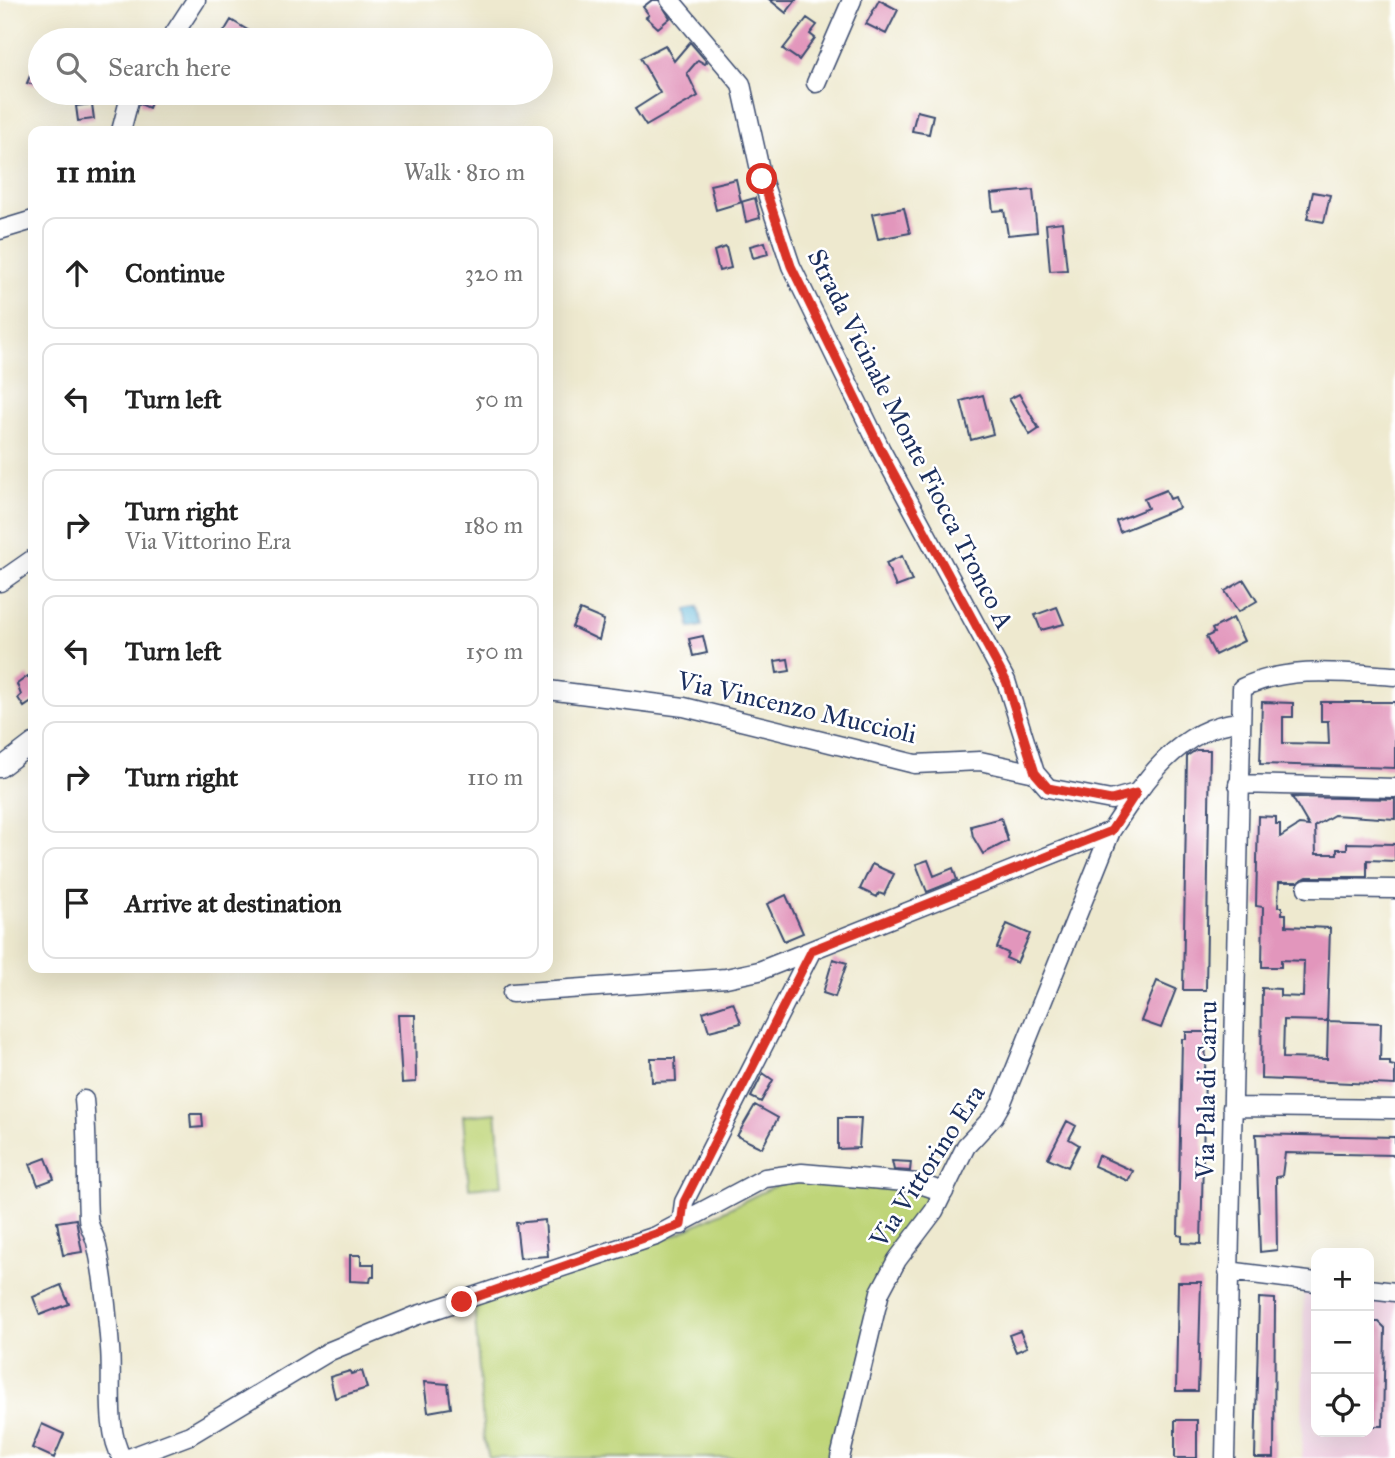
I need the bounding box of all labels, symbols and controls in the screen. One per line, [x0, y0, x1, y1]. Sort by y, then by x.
search box [28, 28, 553, 105]
icon: search [52, 48, 90, 86]
text: Search here [108, 51, 231, 83]
text: 11 min [56, 154, 136, 190]
text: Walk · 810 m [404, 158, 525, 186]
route start [746, 163, 777, 194]
street label: Strada Vicinale Monte Fiocca Tronco A [801, 243, 1021, 635]
icon: ahead [58, 254, 96, 292]
text: Continue [125, 257, 225, 289]
text: 320 m [465, 259, 523, 287]
icon: left [58, 380, 96, 418]
text: Turn left [125, 383, 221, 415]
text: 50 m [475, 385, 523, 413]
text: Turn right [125, 495, 238, 527]
icon: right [58, 506, 96, 544]
text: 180 m [464, 511, 523, 539]
text: Via Vittorino Era [125, 527, 291, 555]
icon: left [58, 632, 96, 670]
text: Turn left [125, 635, 221, 667]
text: 150 m [466, 637, 523, 665]
street label: Via Vincenzo Muccioli [673, 664, 920, 750]
icon: right [58, 758, 96, 796]
text: Turn right [125, 761, 238, 793]
text: 110 m [467, 763, 523, 791]
icon: arrive [58, 884, 96, 922]
text: Arrive at destination [125, 887, 342, 919]
street label: Via Pala di Carru [1188, 1000, 1224, 1181]
street label: Via Vittorino Era [862, 1079, 992, 1254]
map controls [1311, 1248, 1374, 1437]
button: + [1311, 1248, 1374, 1311]
route end [446, 1286, 477, 1317]
button: − [1311, 1311, 1374, 1374]
button: locate [1311, 1374, 1374, 1437]

